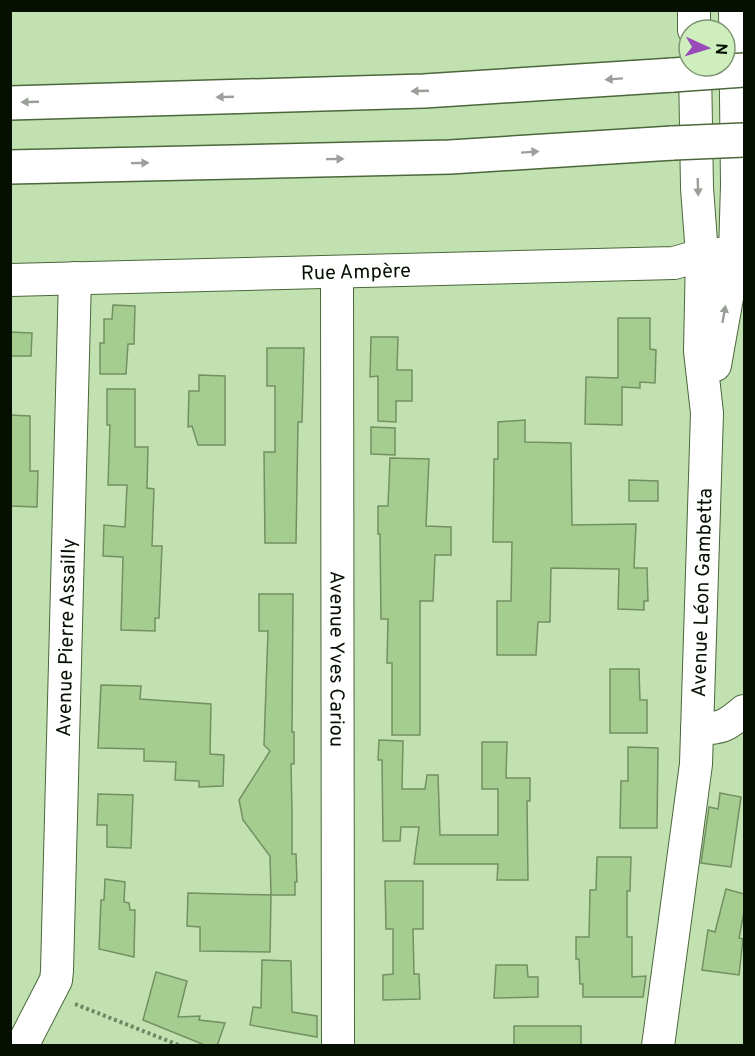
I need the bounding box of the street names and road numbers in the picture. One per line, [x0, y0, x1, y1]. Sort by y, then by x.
street label: Rue Ampère [301, 259, 411, 288]
street label: Avenue Léon Gambetta [687, 488, 720, 698]
street label: Avenue Pierre Assailly [52, 538, 83, 737]
street label: Avenue Yves Cariou [322, 571, 349, 747]

